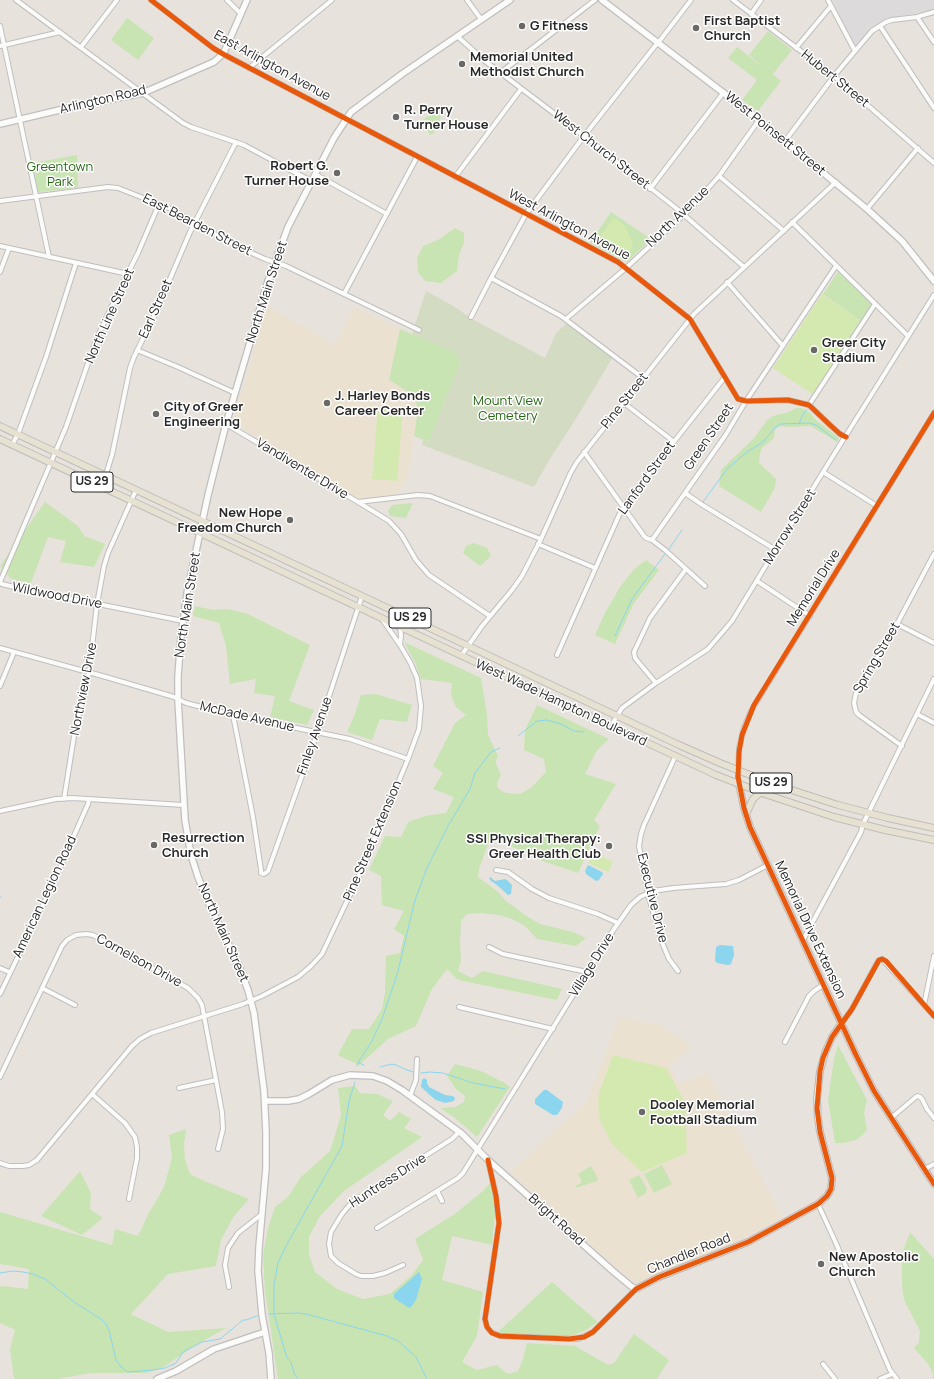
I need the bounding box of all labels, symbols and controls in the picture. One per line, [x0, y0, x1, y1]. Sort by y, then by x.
place label: First Baptist Church [704, 13, 780, 44]
place label: G Fitness [530, 18, 588, 34]
marker: G Fitness [517, 21, 527, 31]
marker: First Baptist Church [691, 23, 701, 33]
street label: East Arlington Avenue [211, 27, 333, 105]
street label: Hubert Street [798, 47, 872, 111]
place label: Memorial United Methodist Church [470, 49, 584, 80]
marker: Memorial United Methodist Church [457, 59, 467, 69]
street label: Arlington Road [58, 82, 148, 118]
street label: West Poinsett Street [722, 89, 828, 179]
place label: R. Perry Turner House [404, 102, 489, 133]
street label: West Church Street [549, 107, 653, 193]
marker: R. Perry Turner House [391, 112, 401, 122]
place label: Robert G. Turner House [244, 158, 329, 189]
park label: Greentown Park [27, 159, 93, 190]
marker: Robert G. Turner House [332, 168, 342, 178]
street label: North Avenue [643, 183, 713, 251]
street label: West Arlington Avenue [506, 186, 632, 264]
street label: East Bearden Street [140, 191, 254, 259]
street label: North Main Street [243, 239, 291, 345]
street label: North Line Street [82, 266, 138, 366]
street label: Earl Street [136, 277, 176, 341]
place label: Greer City Stadium [822, 335, 886, 366]
marker: Greer City Stadium [809, 345, 819, 355]
street label: Pine Street [598, 370, 652, 432]
place label: J. Harley Bonds Career Center [335, 388, 430, 419]
park label: Mount View Cemetery [473, 393, 543, 424]
marker: J. Harley Bonds Career Center [322, 398, 332, 408]
place label: City of Greer Engineering [164, 399, 244, 430]
street label: Green Street [681, 401, 737, 473]
marker: City of Greer Engineering [151, 409, 161, 419]
street label: Vandiventer Drive [253, 435, 351, 503]
street label: Lanford Street [615, 438, 679, 518]
road number: US 29 [71, 472, 113, 492]
street label: Morrow Street [761, 486, 819, 568]
place label: New Hope Freedom Church [178, 505, 282, 536]
marker: New Hope Freedom Church [285, 515, 295, 525]
street label: Memorial Drive [784, 547, 844, 629]
street label: North Main Street [172, 551, 204, 659]
street label: Wildwood Drive [11, 580, 103, 612]
road number: US 29 [389, 608, 431, 628]
street label: Spring Street [850, 620, 904, 696]
street label: Northview Drive [67, 641, 101, 737]
street label: West Wade Hampton Boulevard [473, 656, 649, 750]
street label: Finley Avenue [294, 695, 336, 777]
street label: McDade Avenue [198, 699, 296, 735]
road number: US 29 [750, 773, 792, 793]
street label: Pine Street Extension [341, 779, 405, 903]
place label: Resurrection Church [162, 830, 245, 861]
place label: SSI Physical Therapy: Greer Health Club [466, 831, 601, 862]
street label: American Legion Road [10, 833, 80, 961]
marker: Resurrection Church [149, 840, 159, 850]
marker: SSI Physical Therapy: Greer Health Club [604, 841, 614, 851]
street label: Executive Drive [633, 852, 671, 944]
street label: Memorial Drive Extension [771, 859, 849, 1001]
street label: North Main Street [194, 881, 252, 985]
street label: Village Drive [566, 930, 618, 1000]
street label: Cornelson Drive [94, 931, 184, 991]
place label: Dooley Memorial Football Stadium [650, 1097, 757, 1128]
marker: Dooley Memorial Football Stadium [637, 1107, 647, 1117]
street label: Huntress Drive [347, 1150, 429, 1212]
street label: Bright Road [525, 1191, 587, 1249]
street label: Chandler Road [645, 1230, 733, 1278]
place label: New Apostolic Church [829, 1249, 919, 1280]
marker: New Apostolic Church [816, 1259, 826, 1269]

